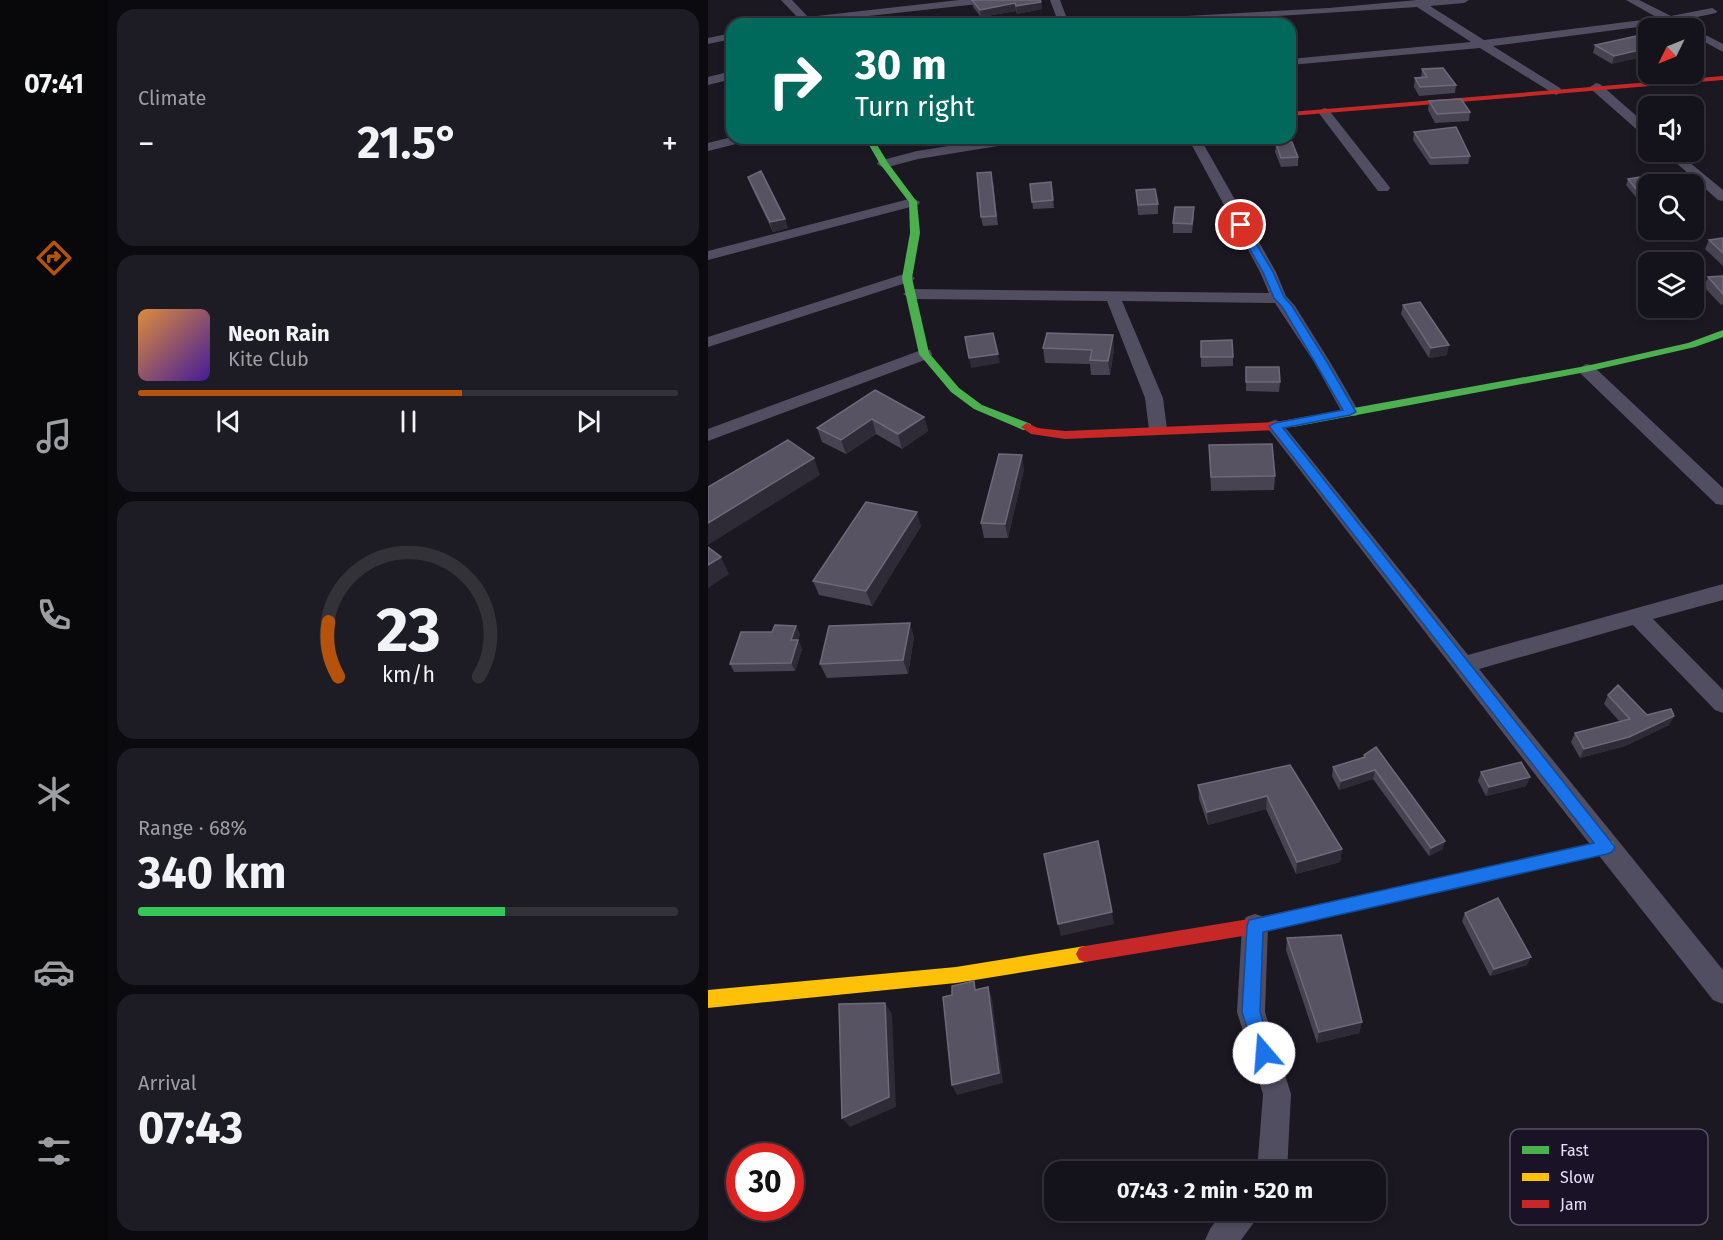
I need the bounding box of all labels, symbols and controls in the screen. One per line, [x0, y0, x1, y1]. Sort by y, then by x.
north arrow [1638, 18, 1704, 84]
map controls [1638, 18, 1704, 318]
text: 30 m [855, 40, 947, 90]
icon: right [756, 42, 834, 120]
text: 07:41 [24, 68, 84, 100]
text: Climate [138, 86, 206, 110]
text: Turn right [855, 91, 975, 123]
button: sound [1638, 96, 1704, 162]
text: 21.5° [357, 116, 459, 170]
text: − [138, 124, 155, 164]
text: + [662, 124, 678, 164]
button: search [1638, 174, 1704, 240]
pin [1215, 199, 1266, 250]
icon: arrive [1224, 208, 1257, 241]
icon: directions [33, 237, 75, 279]
button: layers [1638, 252, 1704, 318]
text: Neon Rain [228, 320, 330, 347]
text: Kite Club [228, 347, 309, 371]
icon: previous [212, 405, 245, 438]
icon: pause [392, 405, 425, 438]
icon: next [572, 405, 605, 438]
icon: music [33, 415, 75, 457]
text: 23 [376, 593, 440, 668]
icon: phone [33, 594, 75, 636]
text: km/h [381, 662, 435, 688]
icon: climate [33, 773, 75, 815]
text: Range · 68% [138, 816, 247, 840]
text: 340 km [138, 846, 287, 900]
icon: car [33, 951, 75, 993]
position arrow [1232, 1021, 1296, 1085]
text: Arrival [138, 1071, 197, 1095]
text: 07:43 [138, 1101, 243, 1155]
legend [1510, 1129, 1708, 1225]
icon: filters [33, 1130, 75, 1172]
text: Fast [1560, 1141, 1589, 1160]
speed limit sign: 30 [726, 1143, 804, 1221]
text: Slow [1560, 1168, 1595, 1187]
text: 07:43 · 2 min · 520 m [1117, 1177, 1313, 1204]
text: Jam [1560, 1195, 1587, 1214]

